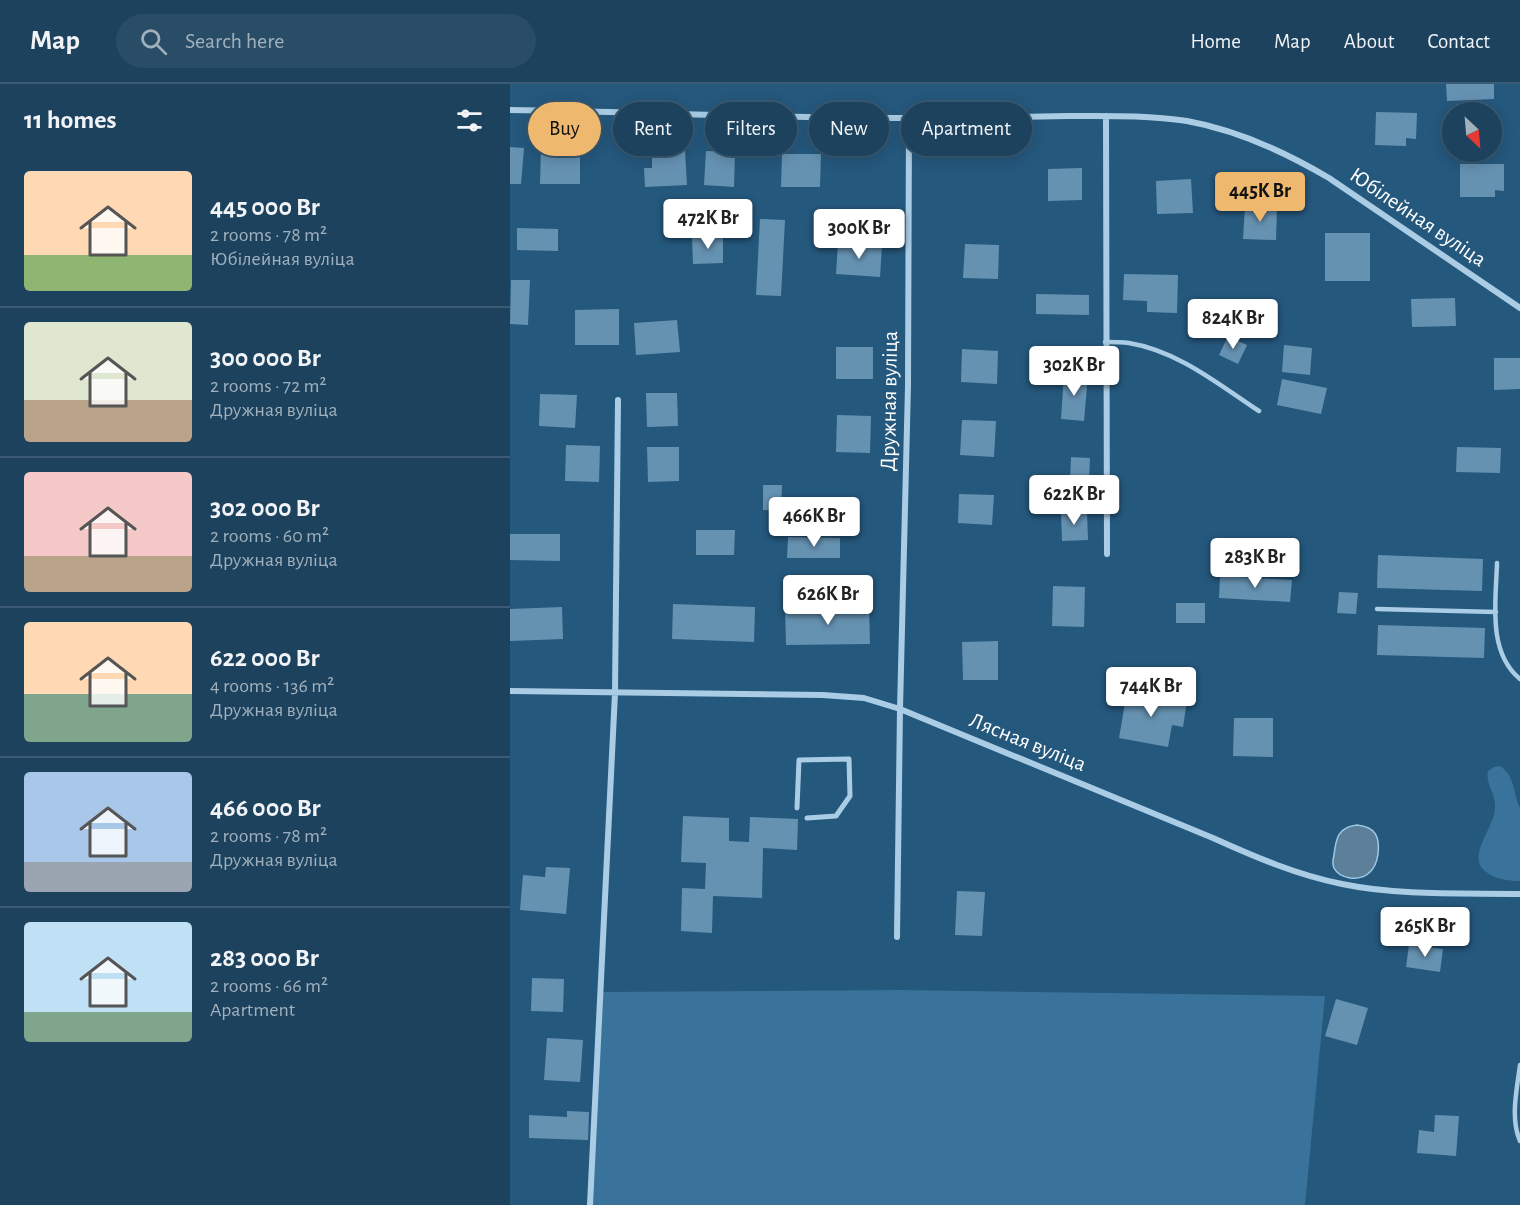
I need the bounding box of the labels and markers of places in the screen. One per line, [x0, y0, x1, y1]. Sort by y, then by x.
pin: 445K Br [1205, 172, 1315, 223]
pin: 472K Br [653, 199, 763, 250]
pin: 300K Br [804, 209, 914, 260]
pin: 824K Br [1178, 299, 1288, 350]
pin: 302K Br [1019, 346, 1129, 397]
pin: 622K Br [1019, 475, 1129, 526]
pin: 466K Br [759, 497, 869, 548]
pin: 283K Br [1200, 538, 1310, 589]
pin: 626K Br [773, 575, 883, 626]
pin: 744K Br [1096, 667, 1206, 718]
pin: 265K Br [1370, 907, 1480, 958]

